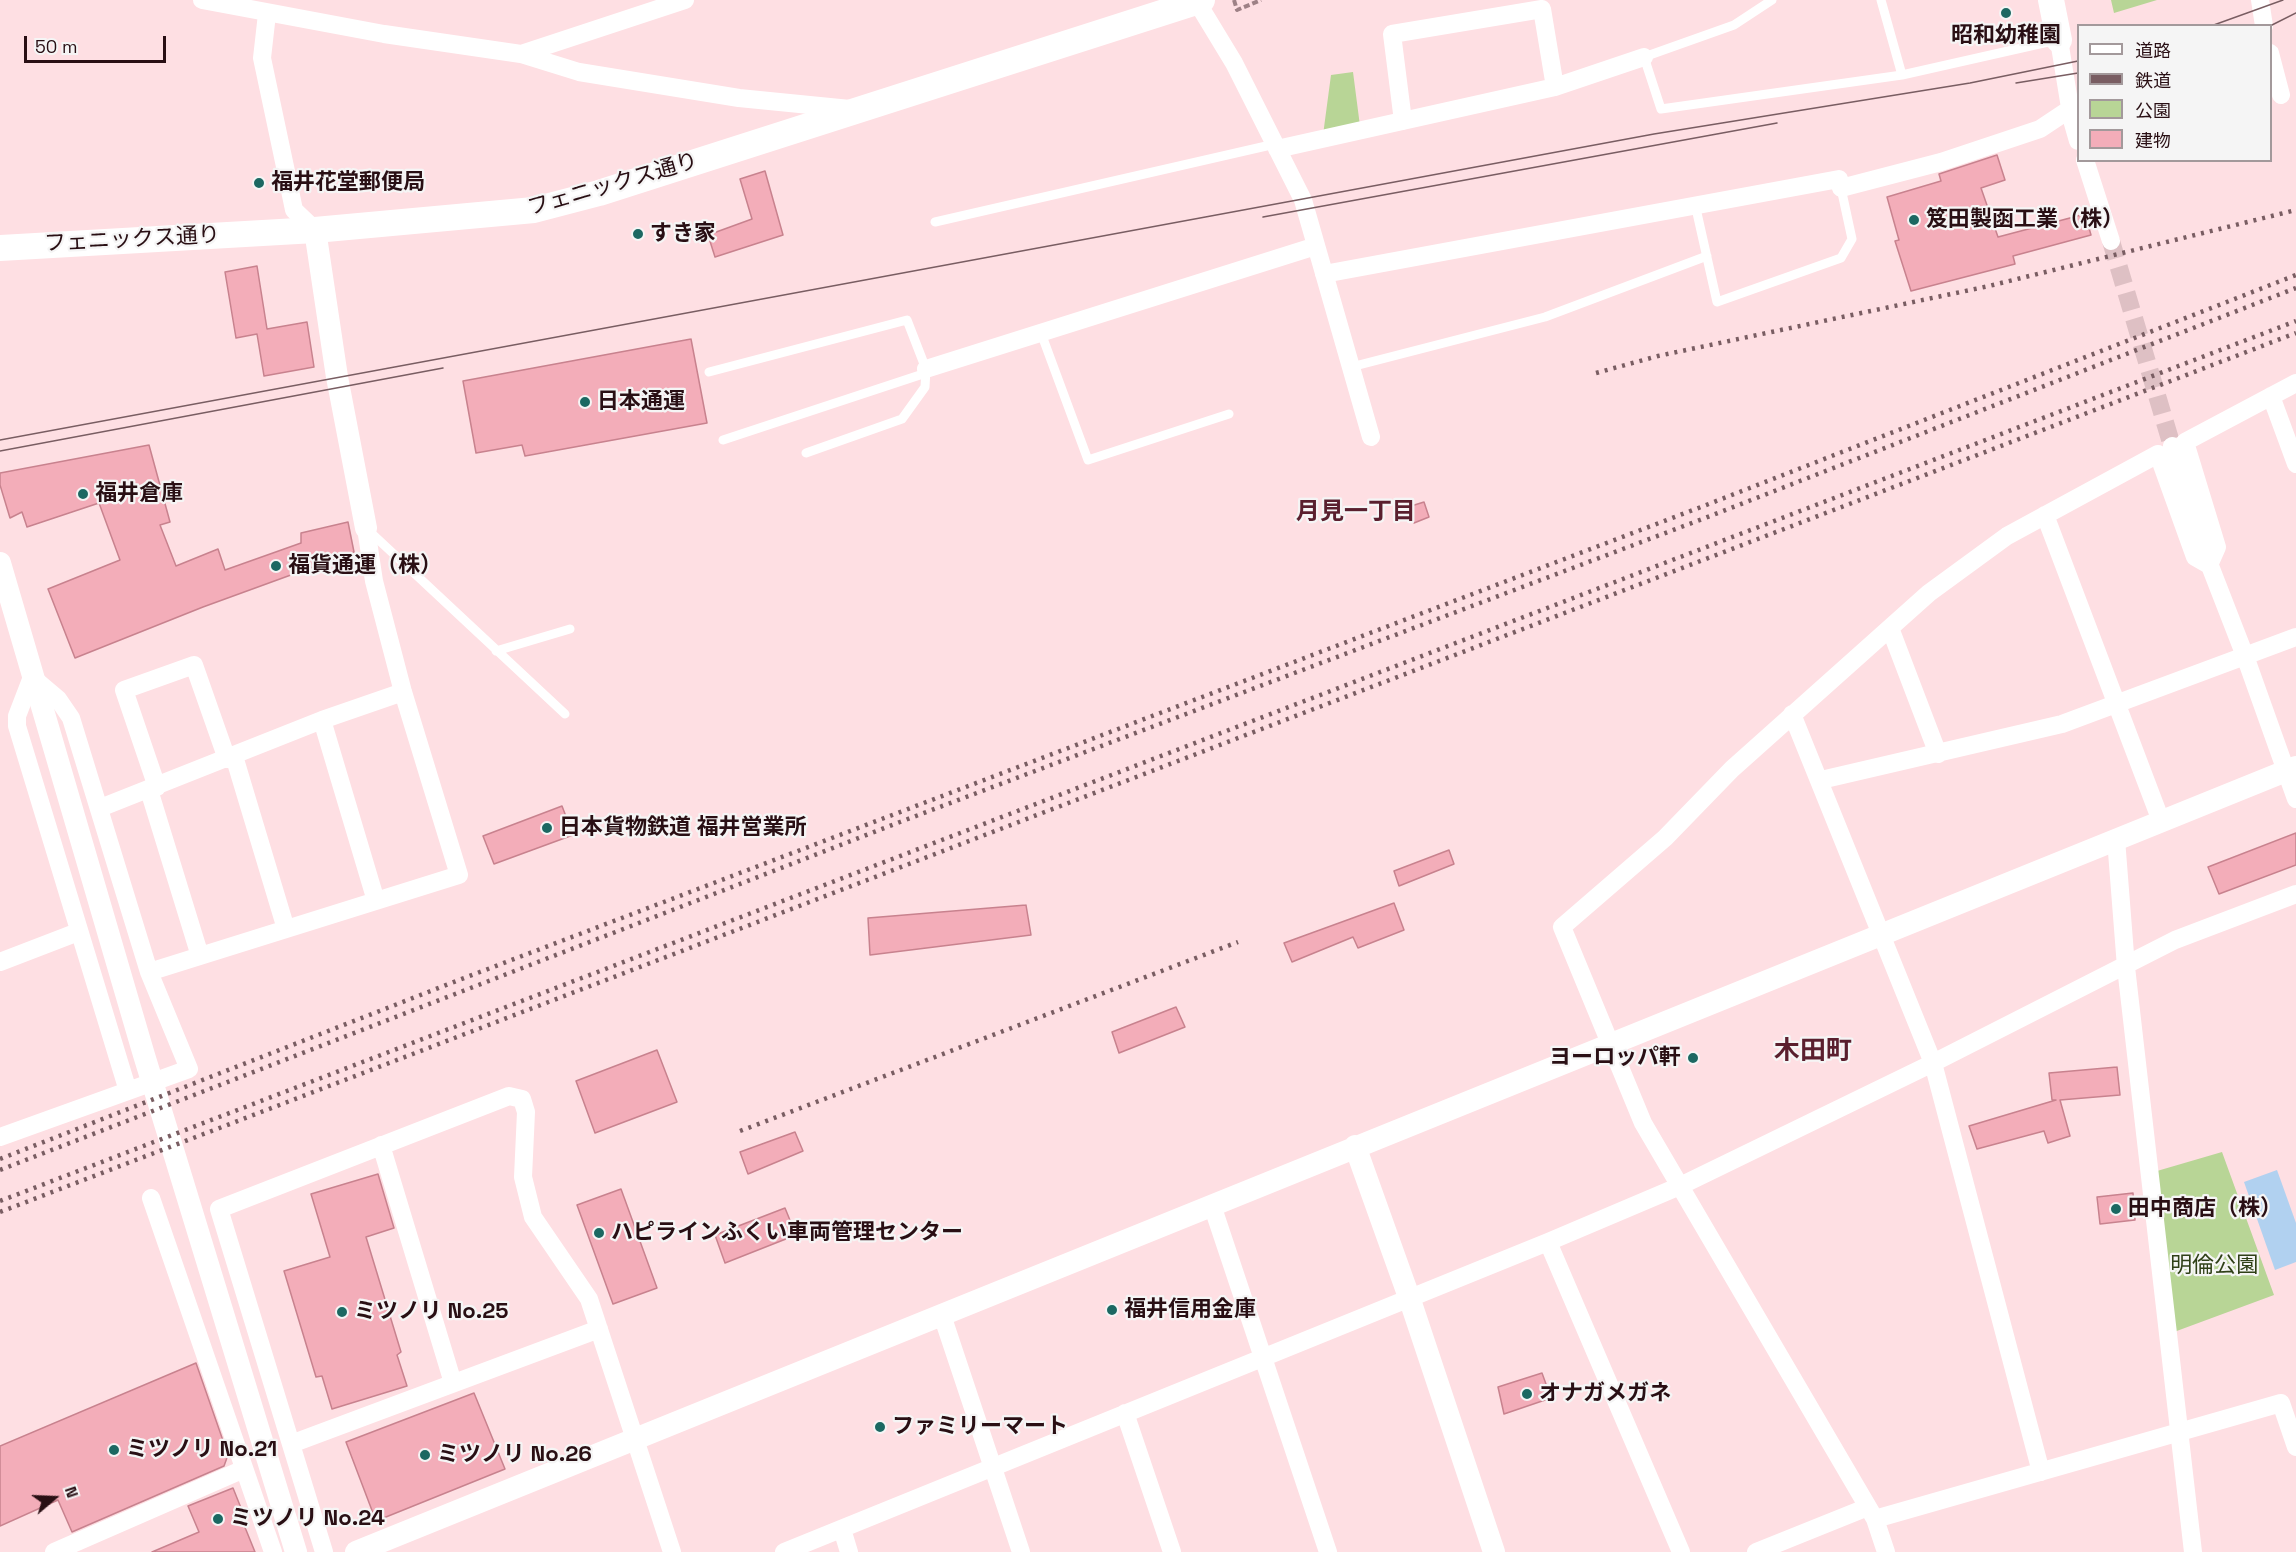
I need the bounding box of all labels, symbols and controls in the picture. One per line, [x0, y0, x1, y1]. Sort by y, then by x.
marker: 昭和幼稚園 [1999, 6, 2013, 20]
place label: 昭和幼稚園 [1951, 23, 2061, 49]
scale bar [27, 24, 170, 62]
legend [2077, 24, 2272, 162]
text: 50 m [35, 35, 77, 58]
text: 道路 [2135, 39, 2171, 62]
text: 鉄道 [2135, 69, 2171, 92]
text: 公園 [2135, 99, 2171, 122]
text: 建物 [2135, 129, 2171, 152]
street label: フェニックス通り [525, 148, 701, 222]
place label: 福井花堂郵便局 [271, 170, 425, 196]
marker: 福井花堂郵便局 [252, 176, 266, 190]
place label: 笈田製函工業（株） [1926, 207, 2124, 233]
marker: 笈田製函工業（株） [1907, 213, 1921, 227]
place label: すき家 [650, 221, 716, 247]
street label: フェニックス通り [43, 222, 221, 258]
marker: すき家 [631, 227, 645, 241]
place label: 日本通運 [597, 389, 685, 415]
marker: 日本通運 [578, 395, 592, 409]
place label: 福井倉庫 [95, 481, 183, 507]
marker: 福井倉庫 [76, 487, 90, 501]
district label: 月見一丁目 [1296, 498, 1416, 526]
place label: 福貨通運（株） [288, 553, 442, 579]
marker: 福貨通運（株） [269, 559, 283, 573]
place label: 日本貨物鉄道 福井営業所 [559, 815, 807, 841]
marker: 日本貨物鉄道 福井営業所 [540, 821, 554, 835]
district label: 木田町 [1774, 1036, 1852, 1068]
place label: ヨーロッパ軒 [1549, 1045, 1681, 1071]
marker: ヨーロッパ軒 [1686, 1051, 1700, 1065]
place label: 田中商店（株） [2128, 1196, 2282, 1222]
marker: 田中商店（株） [2109, 1202, 2123, 1216]
place label: ハピラインふくい車両管理センター [611, 1220, 963, 1246]
marker: ハピラインふくい車両管理センター [592, 1226, 606, 1240]
park label: 明倫公園 [2170, 1253, 2258, 1279]
place label: 福井信用金庫 [1124, 1297, 1256, 1323]
place label: ミツノリ No.25 [354, 1299, 508, 1325]
marker: 福井信用金庫 [1105, 1303, 1119, 1317]
marker: ミツノリ No.25 [335, 1305, 349, 1319]
place label: オナガメガネ [1539, 1381, 1671, 1407]
marker: オナガメガネ [1520, 1387, 1534, 1401]
place label: ファミリーマート [892, 1414, 1068, 1440]
marker: ファミリーマート [873, 1420, 887, 1434]
place label: ミツノリ No.21 [126, 1437, 277, 1463]
place label: ミツノリ No.26 [437, 1442, 592, 1468]
marker: ミツノリ No.21 [107, 1443, 121, 1457]
marker: ミツノリ No.26 [418, 1448, 432, 1462]
north arrow [24, 1468, 84, 1528]
text: N [60, 1483, 83, 1500]
place label: ミツノリ No.24 [230, 1506, 385, 1532]
marker: ミツノリ No.24 [211, 1512, 225, 1526]

